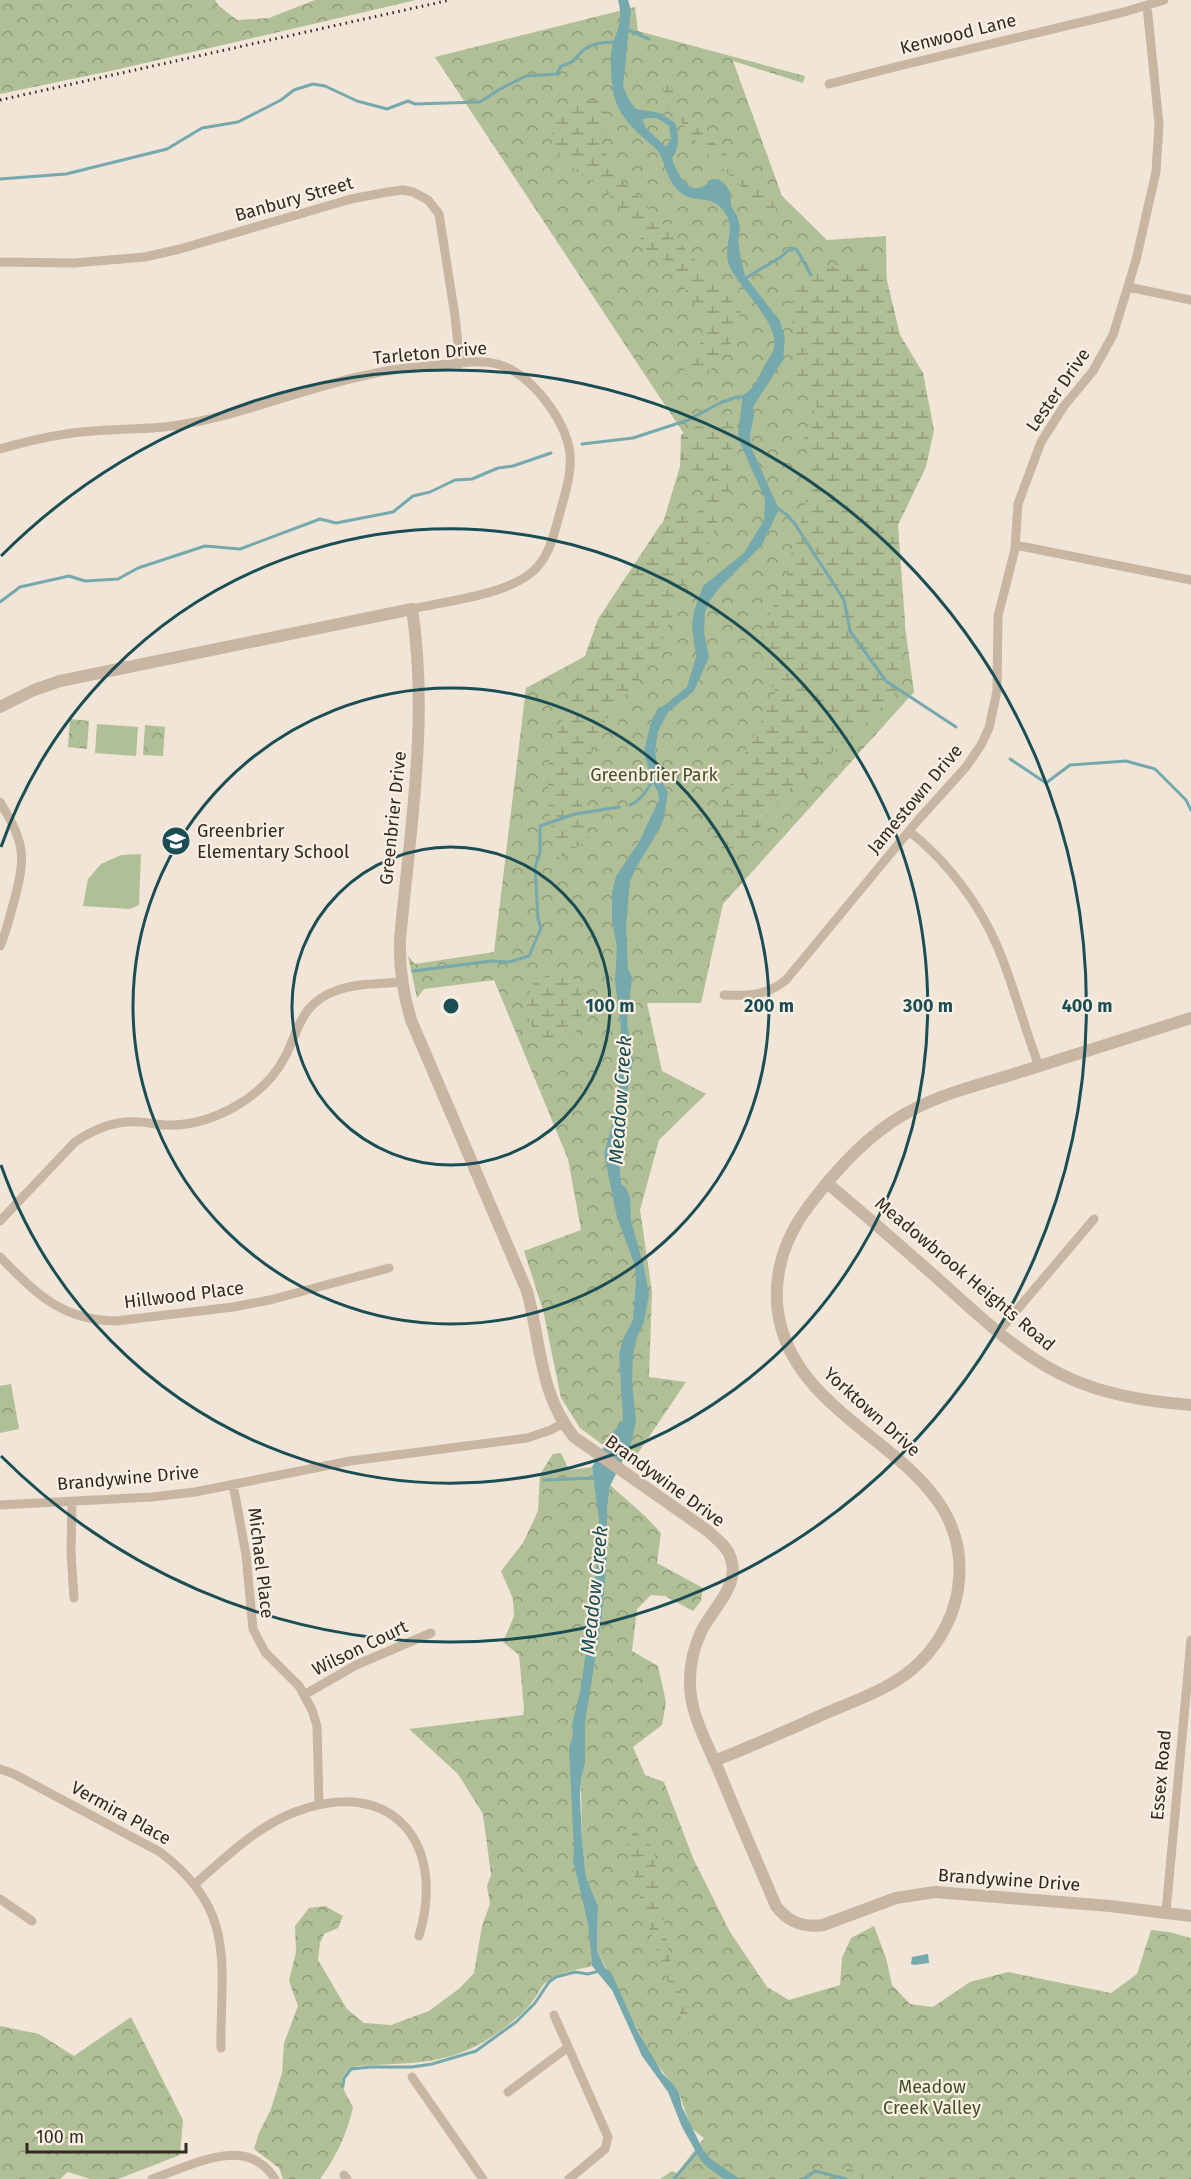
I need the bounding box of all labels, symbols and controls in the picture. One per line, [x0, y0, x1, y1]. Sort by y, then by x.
street label: Kenwood Lane [898, 9, 1018, 59]
street label: Banbury Street [232, 171, 356, 226]
street label: Tarleton Drive [372, 337, 488, 369]
street label: Lester Drive [1021, 344, 1095, 436]
street label: Jamestown Drive [863, 740, 967, 858]
street label: Greenbrier Drive [375, 750, 411, 886]
park label: Greenbrier Park [590, 764, 719, 786]
place label: Greenbrier Elementary School [197, 820, 349, 863]
school or university icon: Greenbrier Elementary School [160, 825, 192, 857]
text: 100 m [586, 995, 634, 1017]
text: 200 m [744, 995, 794, 1017]
text: 300 m [902, 995, 953, 1017]
text: 400 m [1062, 995, 1112, 1017]
centre of rings [441, 996, 461, 1016]
water label: Meadow Creek [604, 1035, 636, 1165]
street label: Meadowbrook Heights Road [871, 1192, 1059, 1356]
street label: Hillwood Place [123, 1277, 245, 1313]
street label: Yorktown Drive [819, 1363, 925, 1461]
street label: Brandywine Drive [601, 1430, 729, 1532]
street label: Brandywine Drive [56, 1461, 200, 1495]
street label: Michael Place [243, 1506, 279, 1620]
water label: Meadow Creek [575, 1524, 613, 1655]
street label: Wilson Court [309, 1615, 412, 1681]
street label: Essex Road [1146, 1729, 1176, 1821]
street label: Vermira Place [67, 1776, 175, 1850]
street label: Brandywine Drive [937, 1864, 1081, 1896]
park label: Meadow Creek Valley [883, 2076, 981, 2119]
scale bar [27, 2116, 186, 2154]
text: 100 m [36, 2126, 84, 2148]

